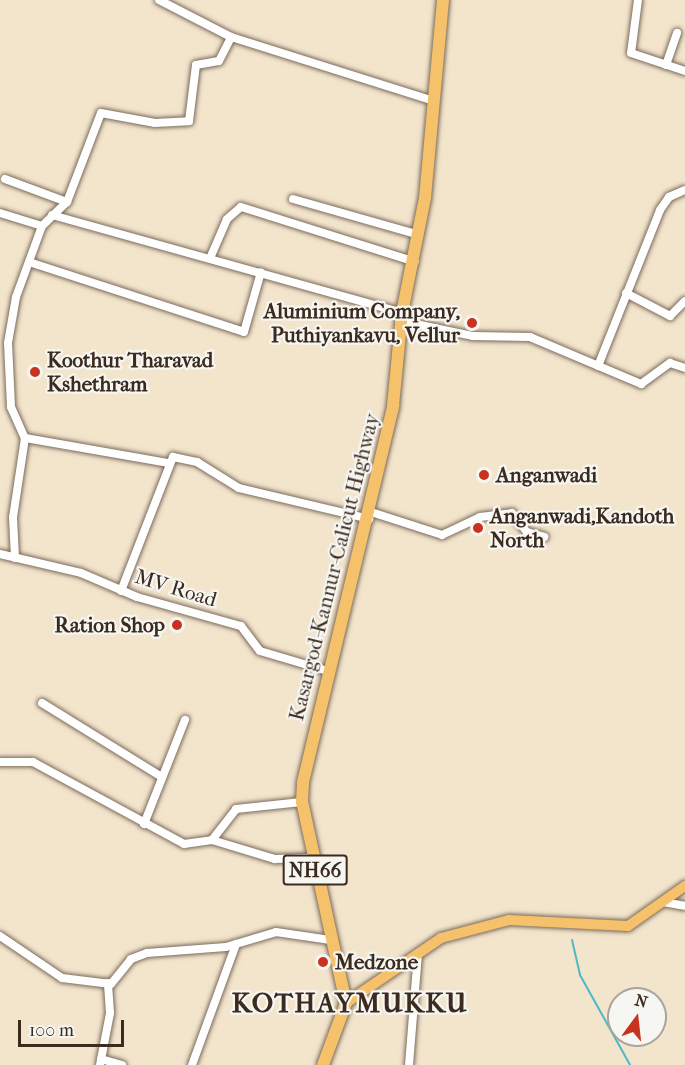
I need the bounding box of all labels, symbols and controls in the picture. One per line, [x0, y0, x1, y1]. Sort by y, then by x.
place label: Aluminium Company, Puthiyankavu, Vellur [264, 298, 460, 348]
marker: Aluminium Company, Puthiyankavu, Vellur [465, 316, 479, 330]
place label: Koothur Tharavad Kshethram [47, 347, 213, 397]
marker: Koothur Tharavad Kshethram [28, 365, 42, 379]
street label: Kasargod-Kannur-Calicut Highway [284, 411, 384, 723]
place label: Anganwadi [496, 462, 597, 488]
marker: Anganwadi [477, 468, 491, 482]
place label: Anganwadi,Kandoth North [490, 503, 674, 553]
marker: Anganwadi,Kandoth North [471, 521, 485, 535]
street label: MV Road [132, 564, 220, 612]
place label: Ration Shop [54, 612, 165, 638]
marker: Ration Shop [170, 618, 184, 632]
road number: NH66 [282, 853, 348, 887]
place label: Medzone [335, 949, 418, 975]
marker: Medzone [316, 955, 330, 969]
north arrow [607, 987, 667, 1047]
district label: KOTHAYMUKKU [232, 988, 468, 1020]
text: N [633, 990, 650, 1012]
scale bar [21, 1008, 128, 1046]
text: 100 m [29, 1020, 74, 1041]

